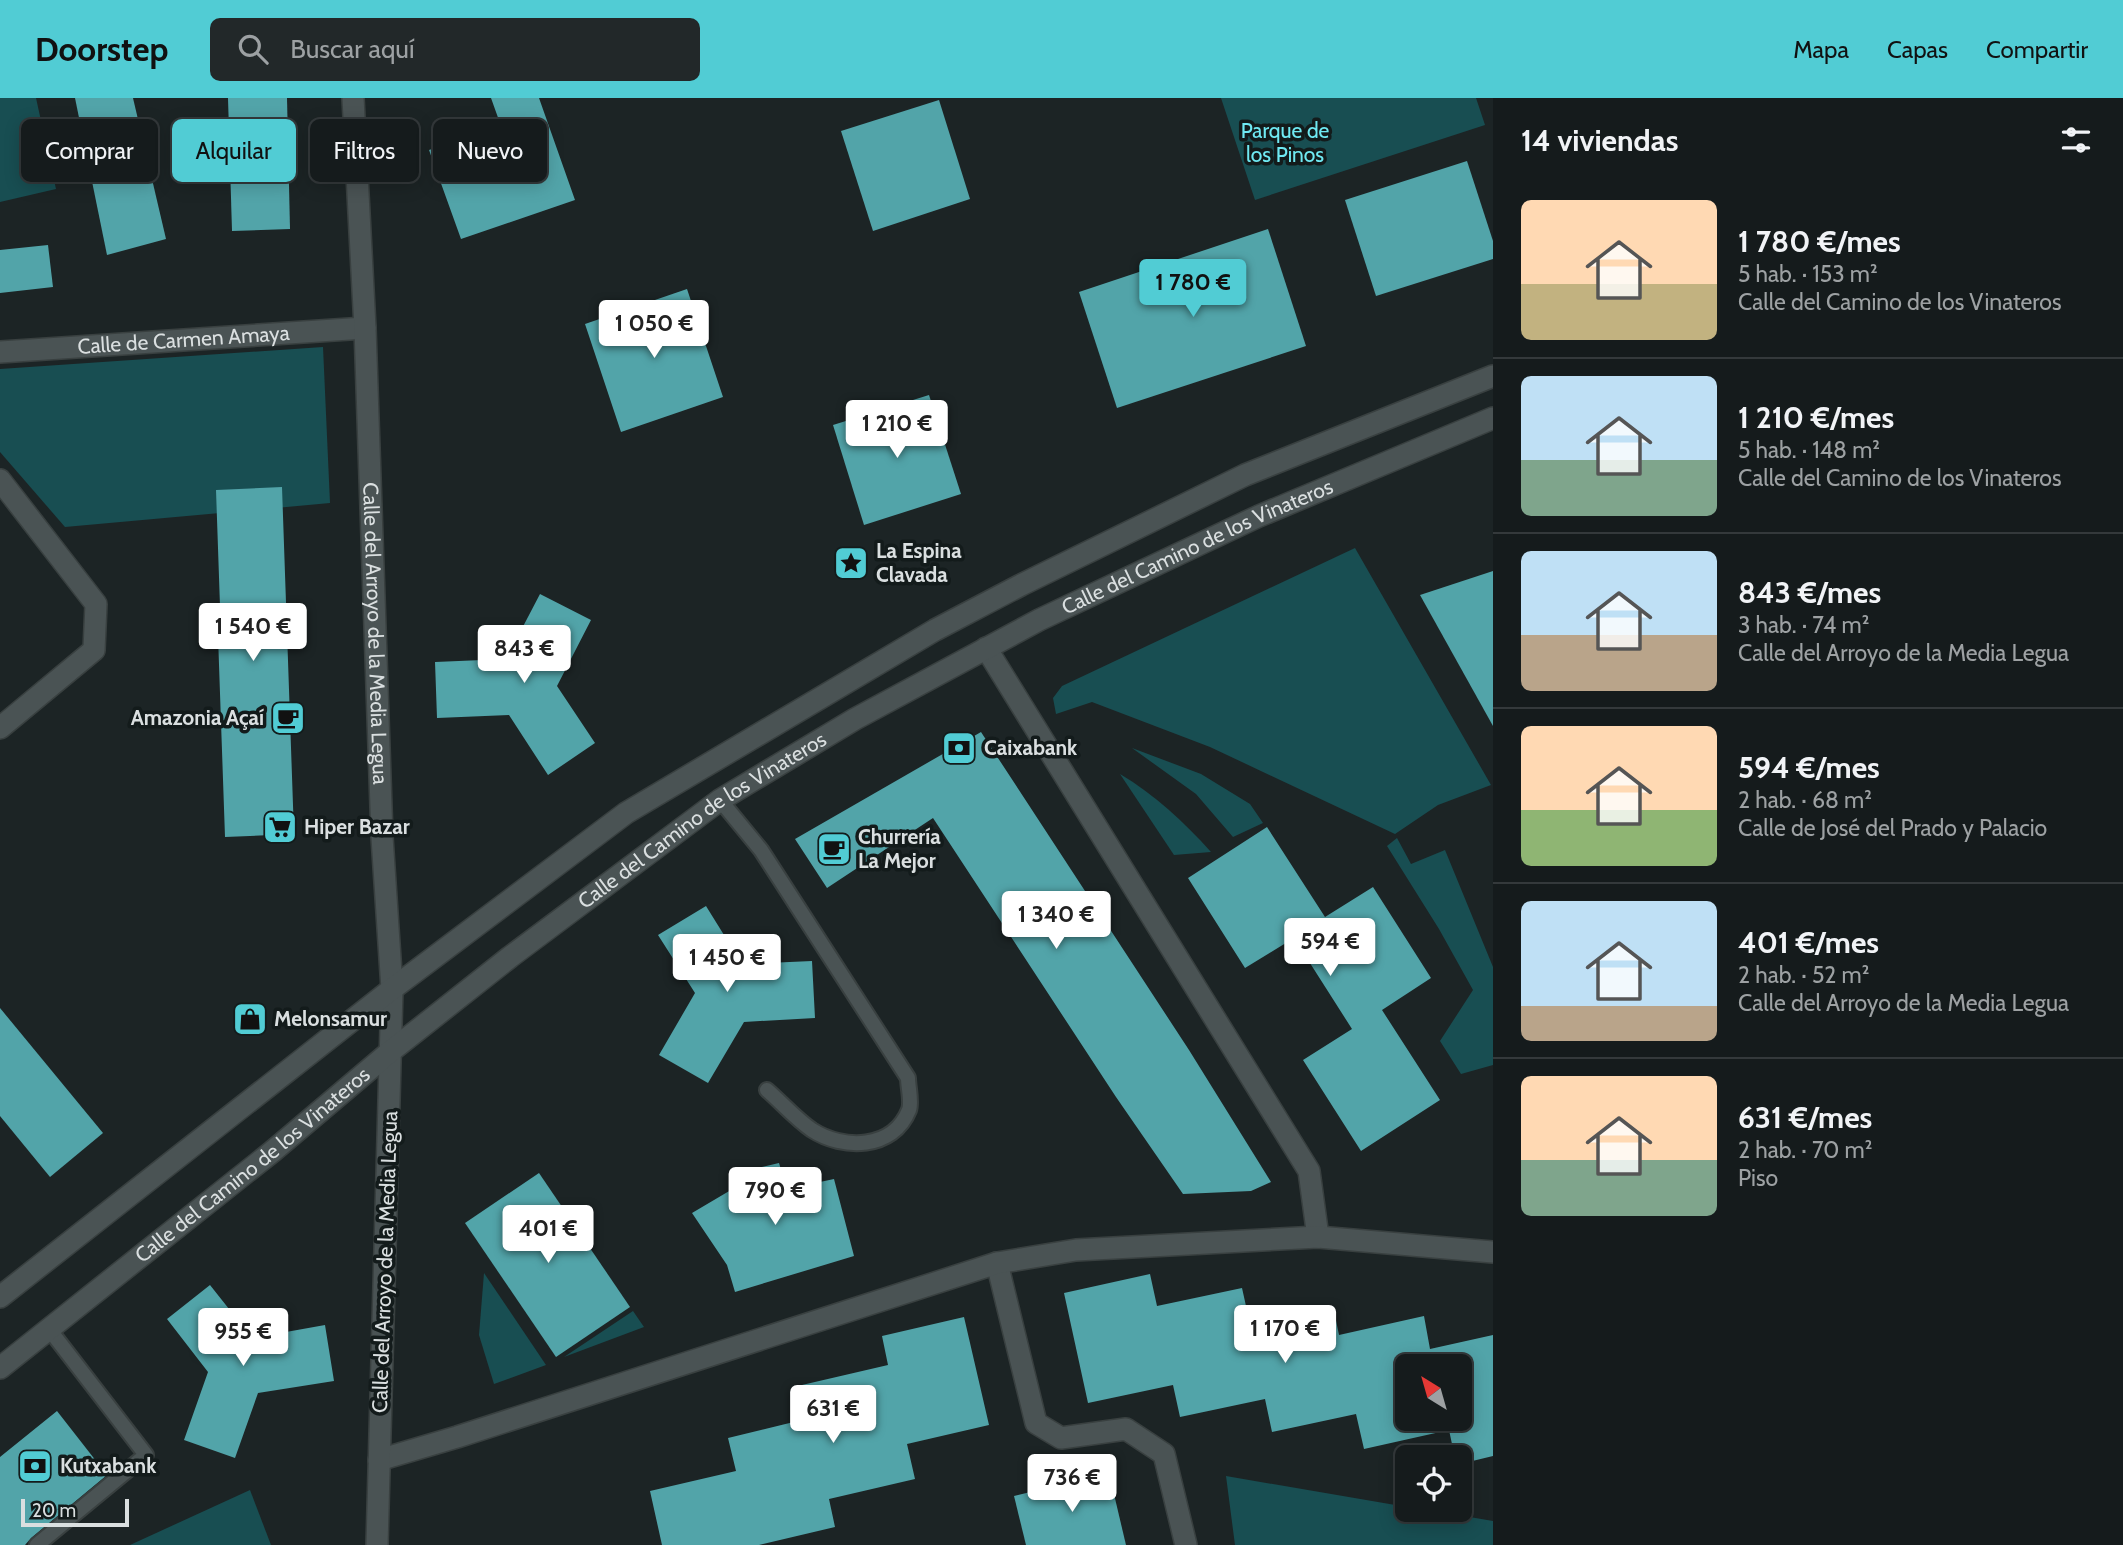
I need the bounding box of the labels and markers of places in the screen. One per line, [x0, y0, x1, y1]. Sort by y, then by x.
pin: 1 780 € [1128, 260, 1258, 319]
pin: 1 050 € [589, 300, 719, 360]
pin: 1 210 € [832, 400, 962, 460]
place label: La Espina Clavada [876, 538, 962, 587]
place icon: La Espina Clavada [832, 544, 870, 582]
pin: 1 540 € [188, 603, 318, 663]
pin: 843 € [475, 626, 573, 685]
cafe icon: Amazonia Açaí [269, 699, 307, 737]
place label: Amazonia Açaí [131, 705, 264, 730]
bank icon: Caixabank [940, 729, 978, 767]
place label: Caixabank [984, 735, 1078, 760]
supermarket icon: Hiper Bazar [261, 808, 299, 846]
place label: Hiper Bazar [304, 814, 410, 839]
place label: Churrería La Mejor [858, 824, 941, 873]
cafe icon: Churrería La Mejor [815, 830, 853, 868]
pin: 1 340 € [991, 892, 1121, 951]
pin: 594 € [1281, 918, 1379, 978]
pin: 1 450 € [662, 934, 792, 994]
shop icon: Melonsamur [231, 1000, 269, 1038]
place label: Melonsamur [274, 1006, 387, 1031]
pin: 790 € [726, 1168, 824, 1227]
pin: 401 € [499, 1206, 597, 1265]
pin: 1 170 € [1220, 1306, 1350, 1365]
pin: 955 € [194, 1308, 292, 1368]
pin: 631 € [784, 1386, 882, 1445]
bank icon: Kutxabank [16, 1447, 54, 1485]
place label: Kutxabank [60, 1453, 157, 1478]
pin: 736 € [1023, 1454, 1121, 1514]

